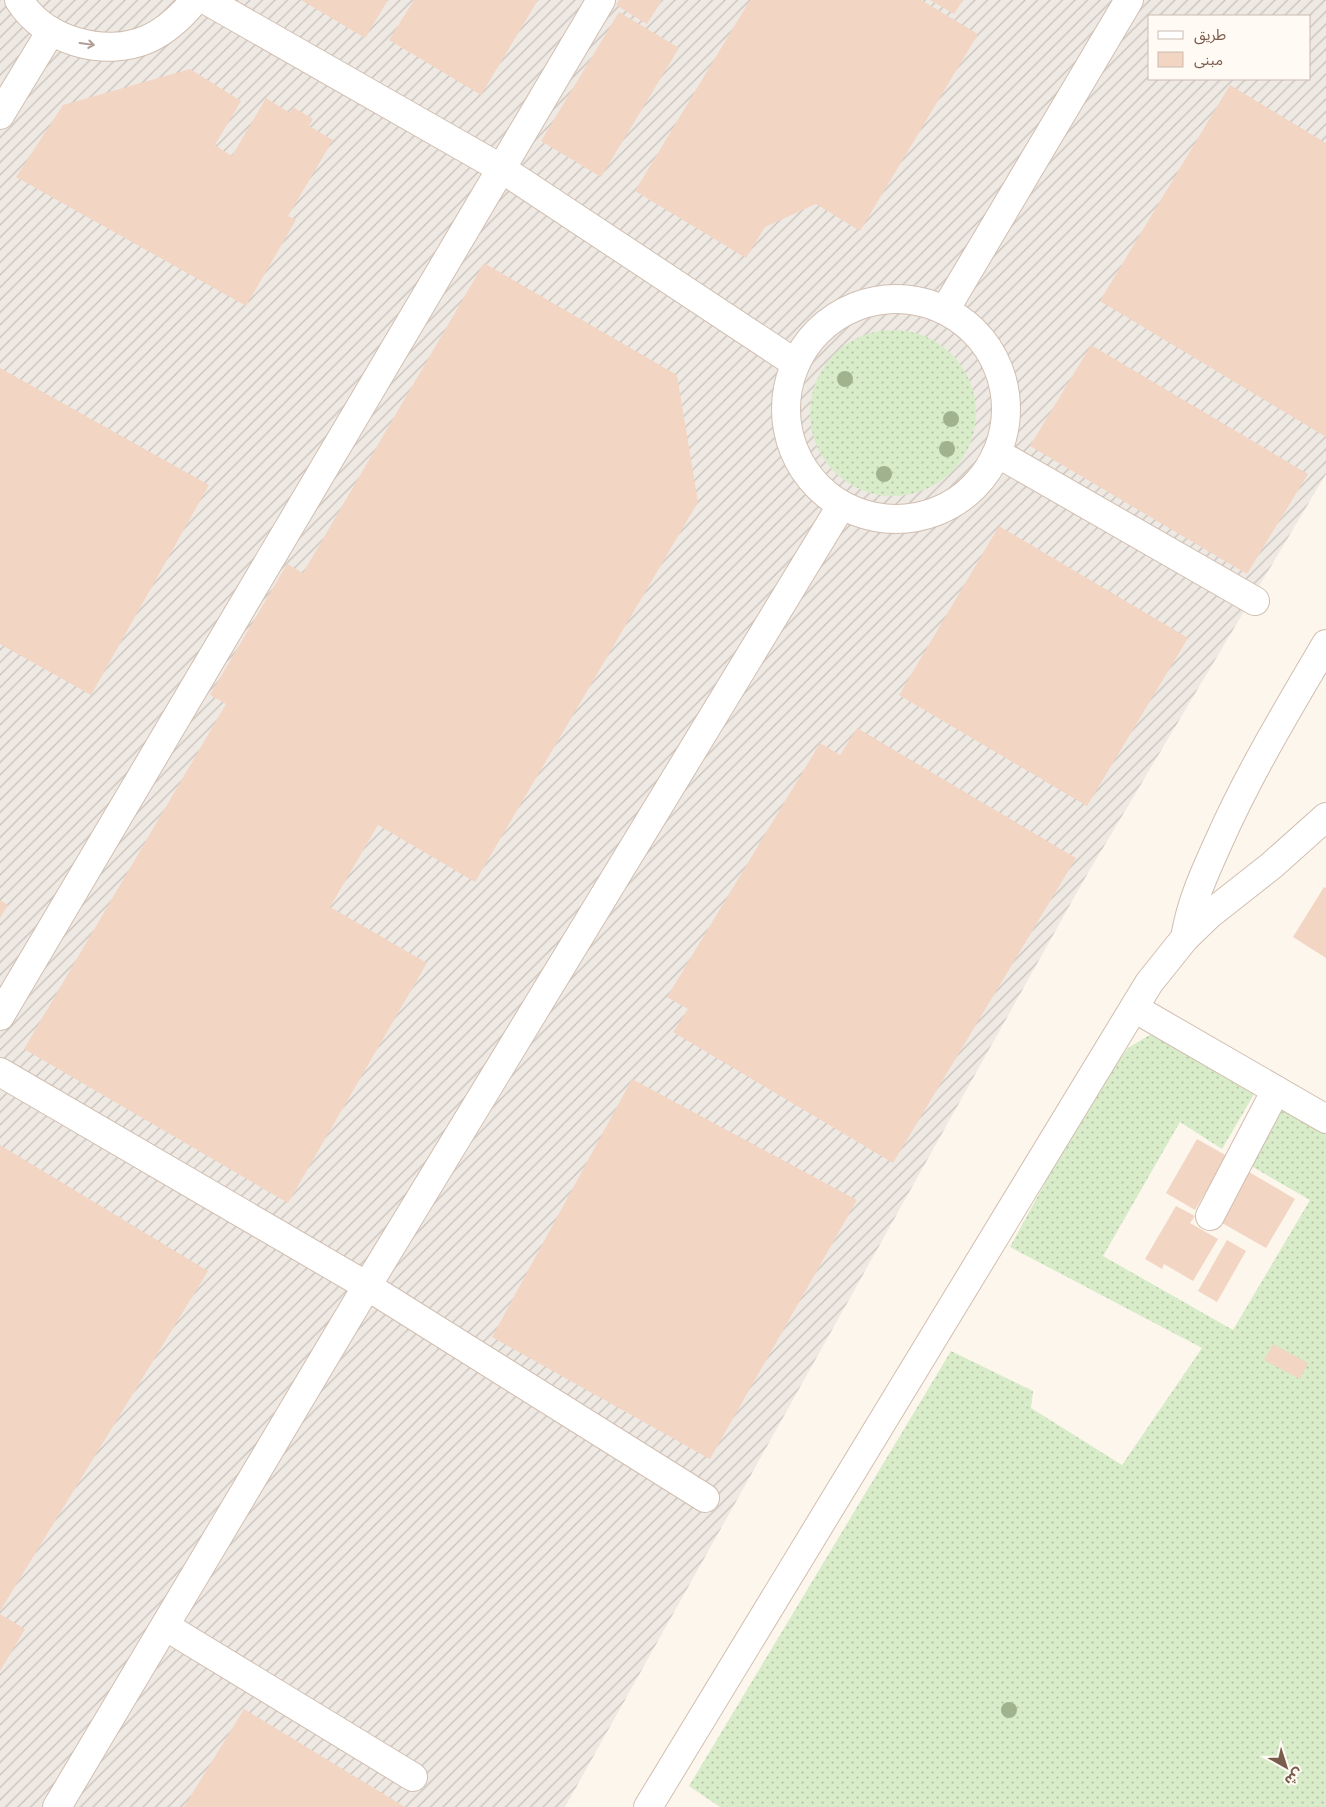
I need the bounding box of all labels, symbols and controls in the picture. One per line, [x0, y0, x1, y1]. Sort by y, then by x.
legend [1148, 15, 1311, 80]
text: طريق [1194, 24, 1226, 45]
one-way arrow [79, 39, 95, 49]
text: مبنى [1194, 49, 1223, 70]
north arrow [1261, 1742, 1311, 1792]
text: ش [1280, 1763, 1308, 1791]

